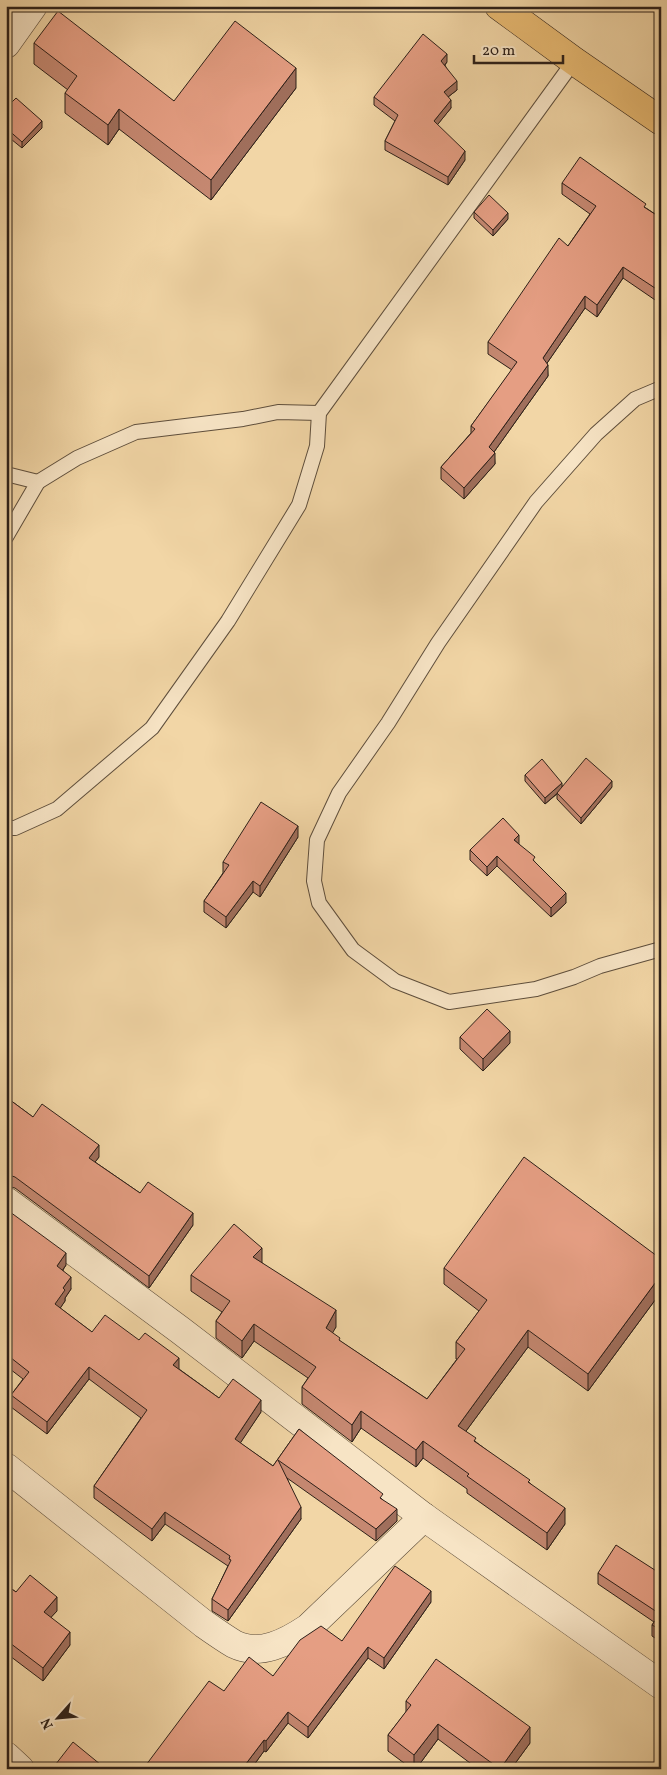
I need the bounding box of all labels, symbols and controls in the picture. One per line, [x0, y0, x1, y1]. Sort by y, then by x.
scale bar [474, 32, 563, 64]
text: 20 m [482, 41, 515, 62]
north arrow [32, 1692, 82, 1742]
text: N [37, 1714, 59, 1732]

